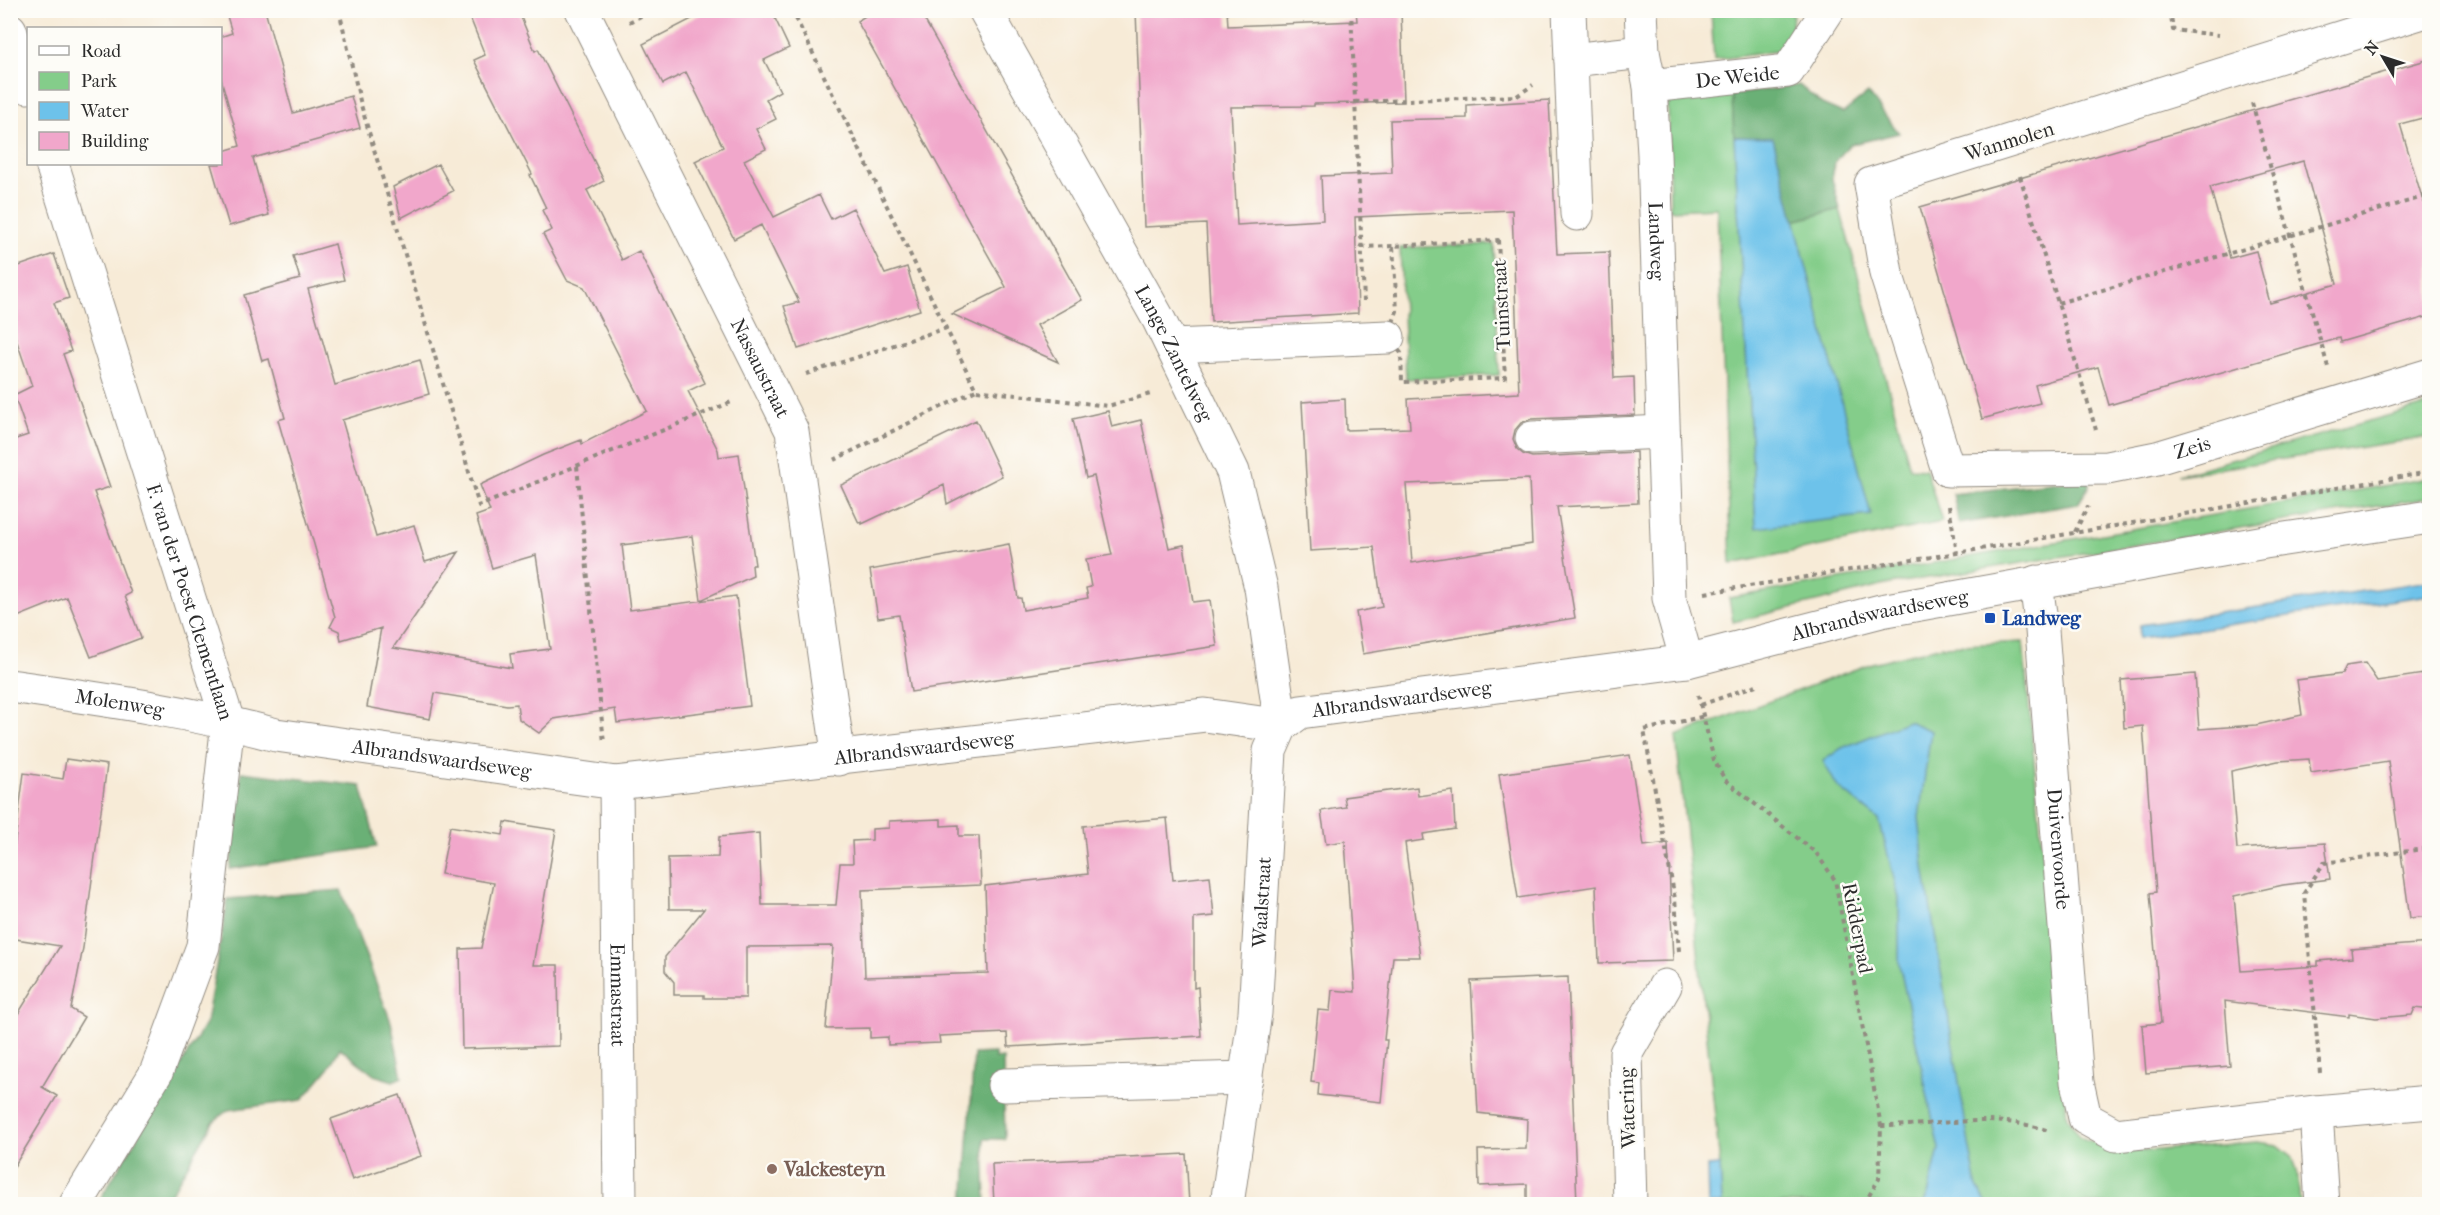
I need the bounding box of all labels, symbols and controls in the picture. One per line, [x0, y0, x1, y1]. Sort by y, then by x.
legend [27, 27, 222, 165]
north arrow [2353, 27, 2413, 87]
text: N [2361, 37, 2383, 59]
text: Road [81, 41, 121, 62]
street label: De Weide [1694, 61, 1781, 93]
text: Park [81, 71, 118, 92]
text: Water [80, 101, 129, 122]
street label: Wanmolen [1961, 117, 2057, 166]
text: Building [81, 131, 149, 152]
street label: Landweg [1644, 201, 1669, 281]
street label: Tuinstraat [1488, 259, 1515, 351]
street label: Lange Zantelweg [1130, 281, 1218, 426]
street label: Nassaustraat [726, 315, 794, 422]
street label: Zeis [2171, 431, 2213, 464]
street label: F. van der Poest Clementlaan [142, 481, 238, 723]
street label: Albrandswaardseweg [1788, 584, 1970, 646]
place label: Landweg [2002, 607, 2082, 630]
marker: Landweg [1983, 611, 1997, 625]
street label: Albrandswaardseweg [1310, 676, 1493, 722]
street label: Molenweg [74, 685, 166, 722]
street label: Albrandswaardseweg [832, 726, 1015, 770]
street label: Albrandswaardseweg [350, 735, 533, 783]
street label: Duivenvoorde [2042, 787, 2075, 911]
street label: Waalstraat [1248, 856, 1276, 949]
street label: Ridderpad [1837, 881, 1878, 977]
street label: Emmastraat [606, 943, 630, 1047]
street label: Watering [1615, 1067, 1640, 1150]
place label: Valckesteyn [783, 1158, 886, 1181]
marker: Valckesteyn [765, 1162, 779, 1176]

